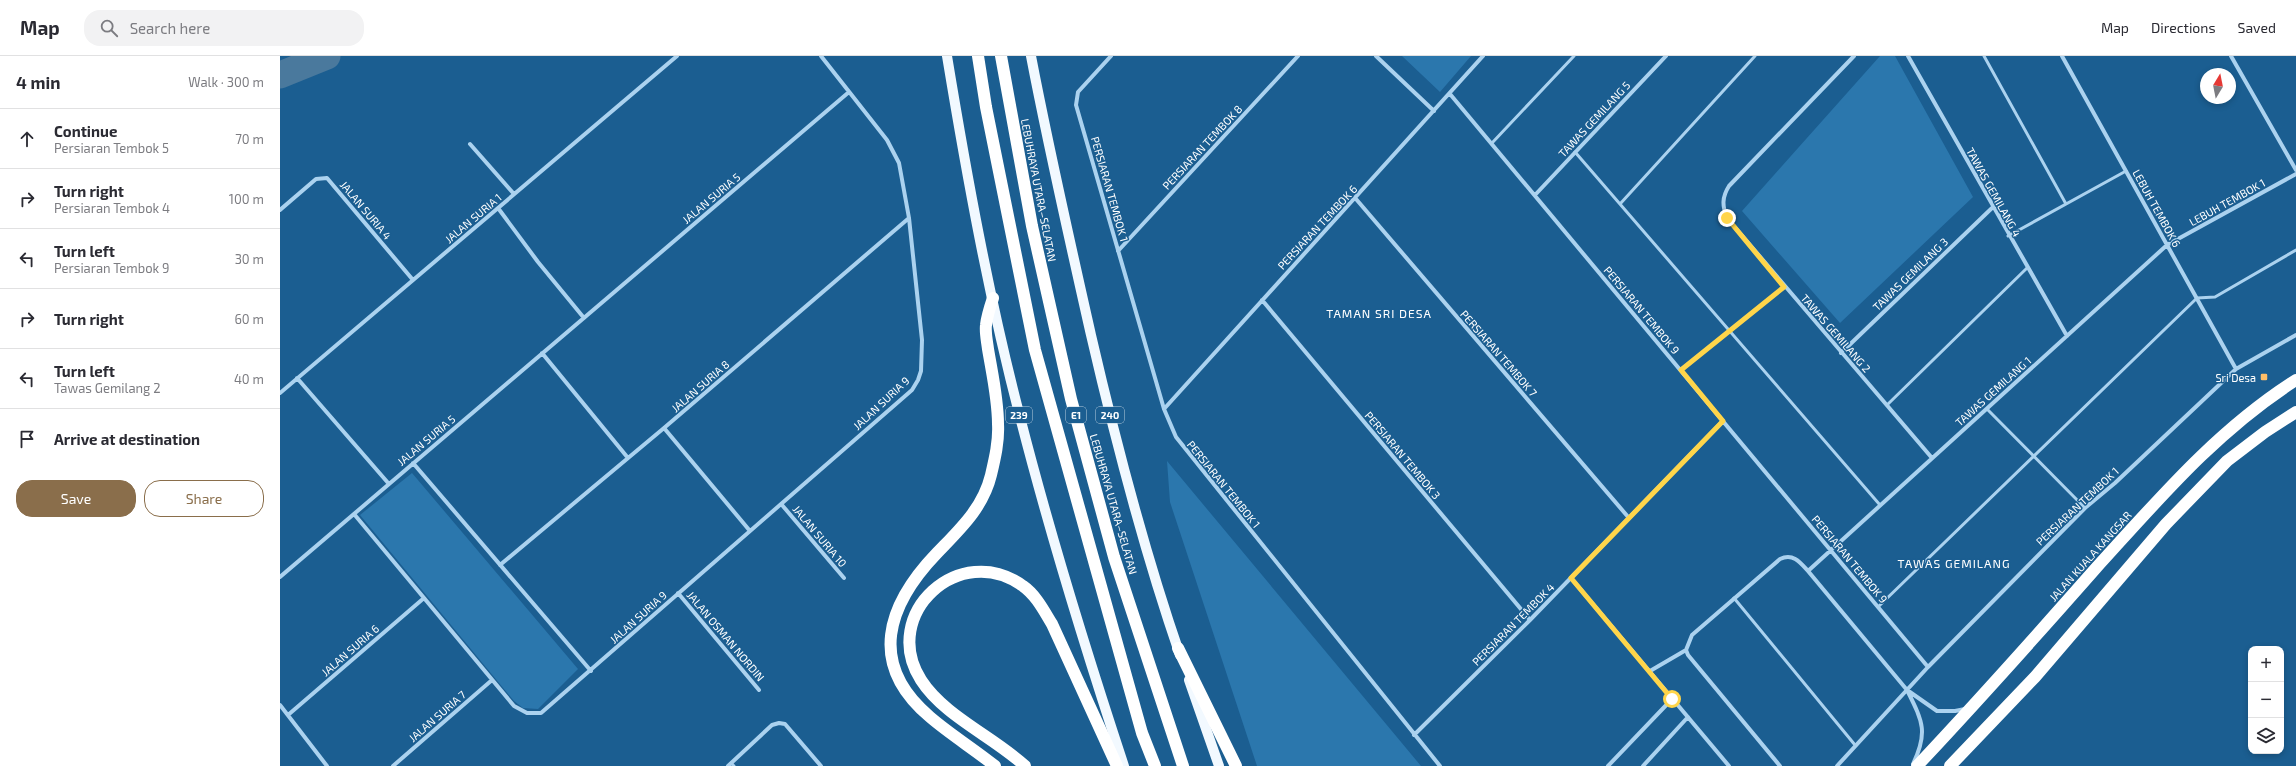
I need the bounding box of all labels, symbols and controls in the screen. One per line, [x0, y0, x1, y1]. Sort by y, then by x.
search box [84, 10, 364, 46]
text: Map [20, 16, 60, 39]
icon: search [98, 17, 120, 39]
text: Search here [130, 19, 210, 37]
text: Map [2101, 19, 2129, 36]
text: Directions [2151, 19, 2216, 36]
text: Saved [2238, 19, 2276, 36]
north arrow [2200, 68, 2236, 104]
text: 4 min [16, 72, 60, 92]
text: Walk · 300 m [188, 74, 264, 90]
street label: TAWAS GEMILANG 5 [1555, 78, 1633, 160]
street label: PERSIARAN TEMBOK 8 [1159, 102, 1245, 192]
street label: LEBUHRAYA UTARA–SELATAN [1019, 117, 1059, 263]
text: Continue [54, 122, 117, 140]
icon: ahead [16, 128, 38, 150]
text: 70 m [235, 131, 264, 147]
street label: PERSIARAN TEMBOK 1 [1089, 135, 1131, 243]
text: Persiaran Tembok 5 [54, 140, 169, 156]
street label: TAWAS GEMILANG 4 [1964, 145, 2024, 239]
street label: LEBUH TEMBOK 6 [2130, 167, 2184, 249]
street label: JALAN SURIA 5 [679, 170, 743, 226]
street label: LEBUH TEMBOK 1 [2187, 176, 2267, 228]
street label: JALAN SURIA 4 [338, 178, 394, 242]
text: Turn right [54, 182, 124, 200]
street label: PERSIARAN TEMBOK 6 [1275, 182, 1359, 272]
icon: right [16, 188, 38, 210]
text: 100 m [229, 191, 264, 207]
street label: JALAN SURIA 1 [442, 191, 504, 245]
text: Persiaran Tembok 4 [54, 200, 170, 216]
route end [1718, 209, 1736, 227]
street label: TAWAS GEMILANG 3 [1870, 235, 1950, 313]
text: Turn left [54, 242, 115, 260]
icon: left [16, 248, 38, 270]
text: 30 m [235, 251, 264, 267]
text: Persiaran Tembok 9 [54, 260, 169, 276]
street label: PERSIARAN TEMBOK 9 [1602, 264, 1682, 356]
street label: TAWAS GEMILANG 2 [1798, 291, 1874, 375]
district label: TAMAN SRI DESA [1326, 306, 1432, 320]
street label: PERSIARAN TEMBOK 7 [1458, 307, 1540, 399]
icon: right [16, 308, 38, 330]
text: Turn right [54, 310, 124, 328]
text: 60 m [234, 311, 264, 327]
street label: TAWAS GEMILANG 1 [1952, 354, 2034, 428]
street label: JALAN SURIA 8 [669, 357, 731, 415]
text: Turn left [54, 362, 115, 380]
icon: left [16, 368, 38, 390]
text: 40 m [234, 371, 264, 387]
place label: Sri Desa [2215, 371, 2256, 384]
marker: Sri Desa [2259, 372, 2269, 382]
street label: JALAN SURIA 9 [850, 374, 912, 432]
text: Tawas Gemilang 2 [54, 380, 161, 396]
road number: 239 [1006, 407, 1032, 423]
road number: E1 [1066, 407, 1086, 423]
road number: 240 [1096, 407, 1124, 423]
street label: PERSIARAN TEMBOK 3 [1363, 409, 1443, 501]
street label: JALAN SURIA 5 [394, 412, 458, 468]
icon: arrive [16, 428, 38, 450]
text: Arrive at destination [54, 430, 200, 448]
street label: LEBUHRAYA UTARA–SELATAN [1088, 432, 1140, 576]
street label: PERSIARAN TEMBOK 1 [1185, 438, 1263, 530]
street label: PERSIARAN TEMBOK 1 [2033, 464, 2121, 548]
button: Save [16, 480, 136, 517]
button: Share [144, 480, 264, 517]
street label: JALAN SURIA 10 [790, 503, 850, 569]
street label: JALAN KUALA KANGSAR [2046, 508, 2134, 604]
street label: PERSIARAN TEMBOK 9 [1810, 513, 1890, 605]
district label: TAWAS GEMILANG [1897, 556, 2011, 570]
street label: PERSIARAN TEMBOK 4 [1469, 580, 1557, 668]
street label: JALAN SURIA 9 [607, 588, 669, 646]
street label: JALAN OSMAN NORDIN [685, 588, 767, 684]
street label: JALAN SURIA 6 [319, 622, 381, 678]
map controls [2248, 646, 2284, 754]
button: + [2248, 646, 2284, 682]
button: − [2248, 682, 2284, 718]
street label: JALAN SURIA 7 [406, 688, 468, 744]
route start [1663, 690, 1681, 708]
button: layers [2248, 718, 2284, 754]

